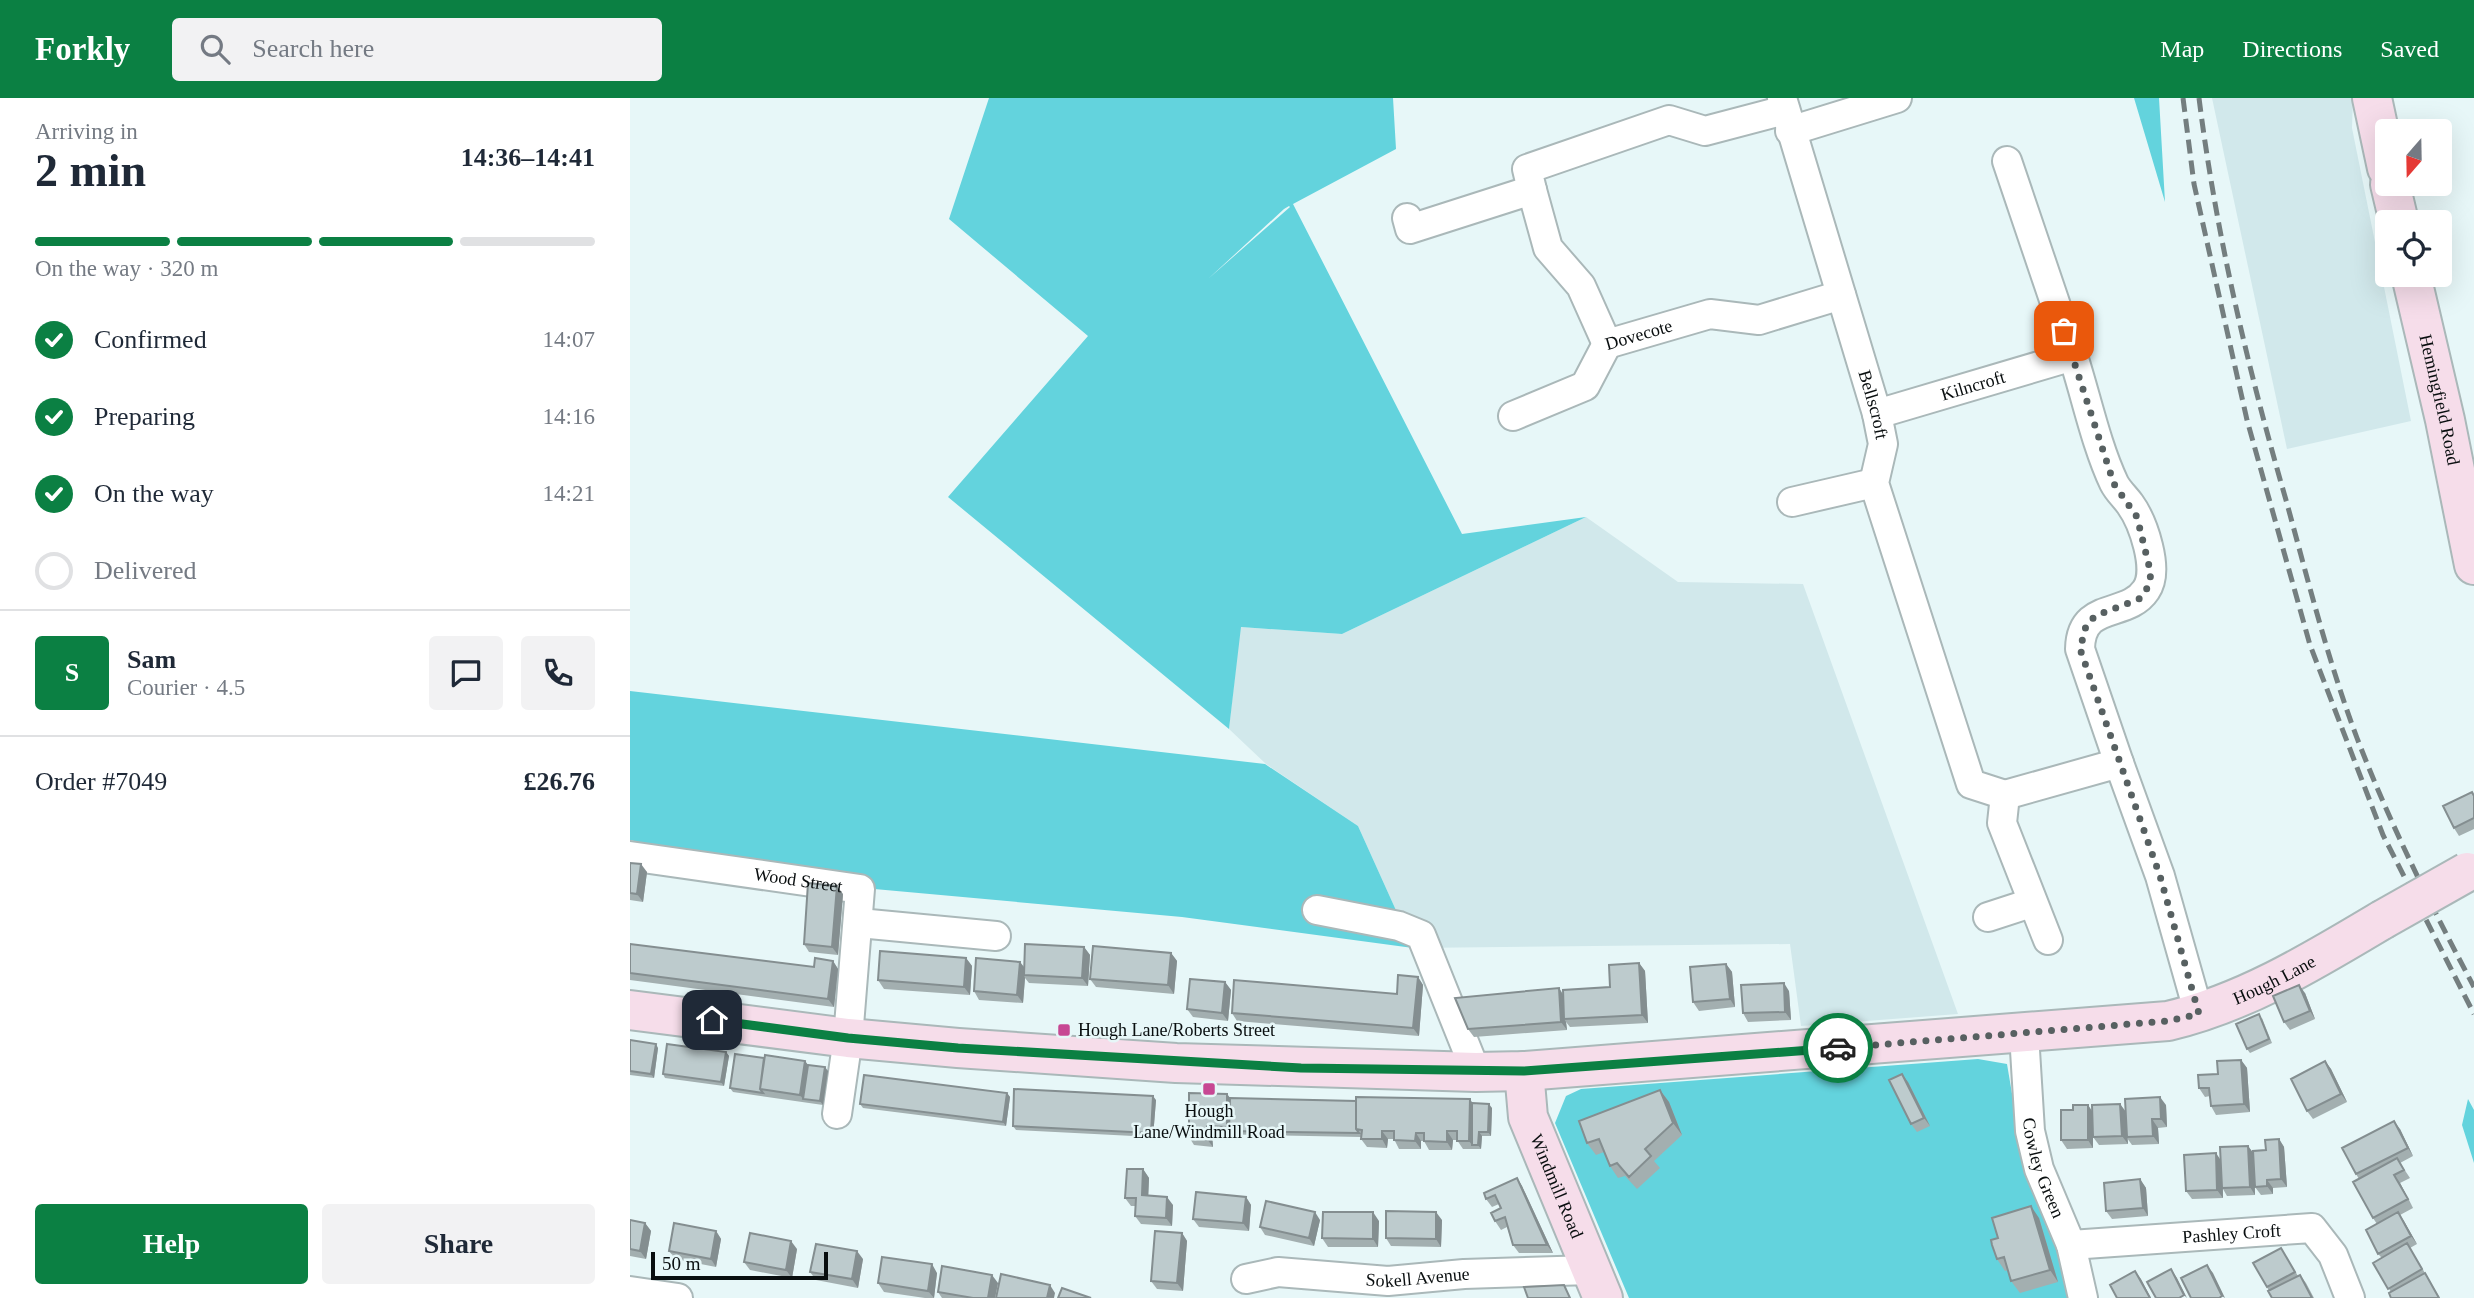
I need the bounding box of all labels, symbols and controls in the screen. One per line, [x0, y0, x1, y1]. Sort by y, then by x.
search box [172, 18, 662, 81]
icon: search [196, 30, 234, 68]
text: Forkly [35, 31, 130, 67]
text: Search here [252, 34, 374, 63]
text: Map [2160, 36, 2204, 62]
text: Directions [2242, 36, 2342, 62]
text: Saved [2380, 36, 2439, 62]
text: Arriving in [35, 119, 138, 144]
north arrow [2375, 119, 2452, 196]
map controls [2375, 119, 2452, 287]
text: 14:36–14:41 [461, 143, 595, 172]
text: 2 min [35, 145, 146, 196]
button: locate [2375, 210, 2452, 287]
text: On the way · 320 m [35, 256, 218, 281]
pin [2034, 301, 2094, 361]
icon: bag [2045, 312, 2083, 350]
street label: Dovecote [1603, 316, 1675, 354]
icon: check [35, 321, 73, 359]
text: Confirmed [94, 325, 207, 354]
text: 14:07 [543, 327, 595, 352]
street label: Hemingfield Road [2415, 332, 2464, 467]
street label: Kilncroft [1938, 367, 2007, 405]
street label: Bellscroft [1854, 368, 1892, 441]
icon: check [35, 398, 73, 436]
text: Preparing [94, 402, 195, 431]
text: 14:16 [543, 404, 595, 429]
icon: check [35, 475, 73, 513]
text: On the way [94, 479, 214, 508]
text: 14:21 [543, 481, 595, 506]
text: Delivered [94, 556, 197, 585]
button: chat [429, 636, 503, 710]
button: phone [521, 636, 595, 710]
text: Sam [127, 645, 176, 674]
text: S [65, 658, 79, 687]
text: Courier · 4.5 [127, 675, 245, 700]
text: Order #7049 [35, 767, 167, 796]
text: £26.76 [524, 767, 595, 796]
street label: Wood Street [753, 864, 844, 896]
street label: Hough Lane [2230, 951, 2319, 1009]
pin [682, 990, 742, 1050]
icon: home [693, 1001, 731, 1039]
courier [1803, 1013, 1873, 1083]
place label: Hough Lane/Roberts Street [1078, 1020, 1275, 1040]
marker: Hough Lane/Roberts Street [1056, 1022, 1072, 1038]
icon: car [1819, 1029, 1857, 1067]
marker: Hough Lane/Windmill Road [1201, 1081, 1217, 1097]
place label: Hough Lane/Windmill Road [1133, 1101, 1285, 1142]
street label: Cowley Green [2019, 1117, 2068, 1221]
street label: Windmill Road [1526, 1131, 1587, 1241]
button: Help [35, 1204, 308, 1284]
button: Share [322, 1204, 595, 1284]
street label: Pashley Croft [2182, 1220, 2281, 1247]
scale bar [651, 1249, 828, 1281]
text: 50 m [662, 1253, 701, 1274]
street label: Sokell Avenue [1365, 1264, 1470, 1291]

